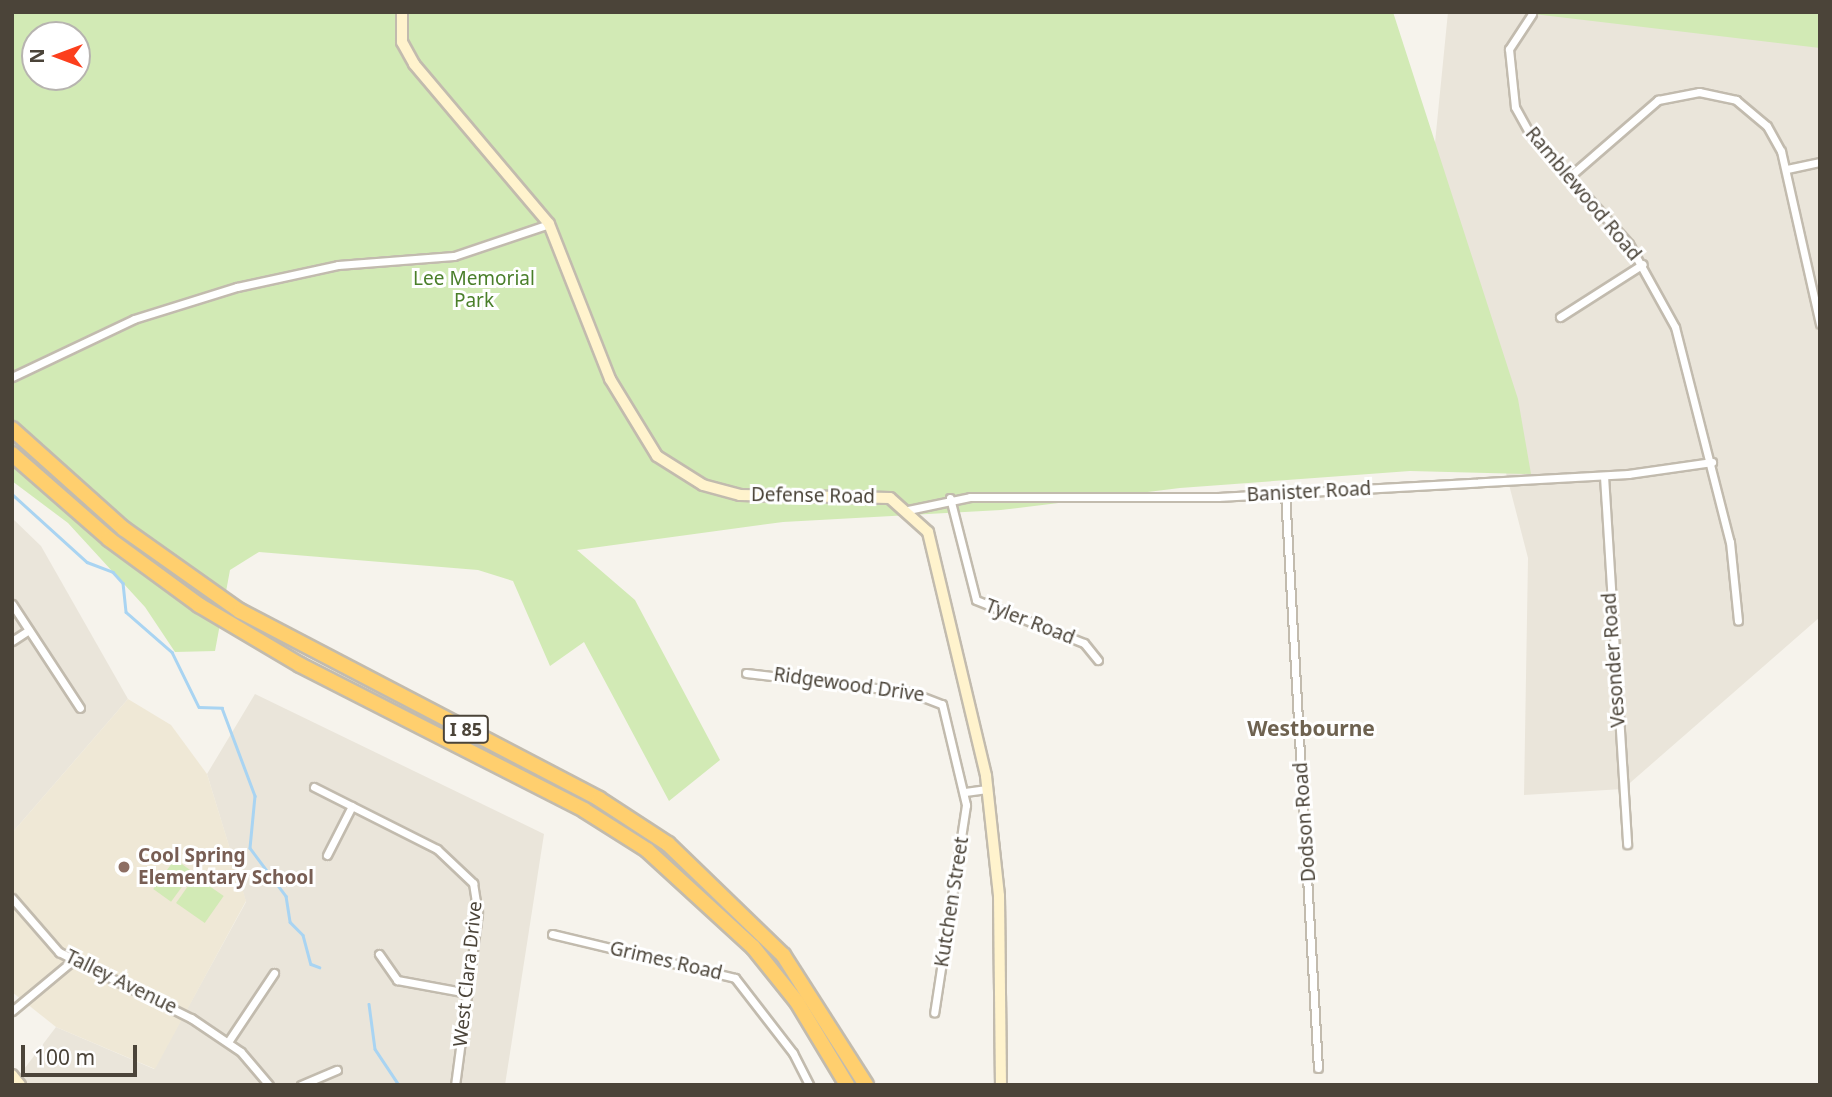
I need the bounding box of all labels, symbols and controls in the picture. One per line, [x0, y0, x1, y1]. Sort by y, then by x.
north arrow [21, 21, 91, 91]
text: N [24, 48, 50, 64]
street label: Ramblewood Road [1520, 123, 1646, 265]
park label: Lee Memorial Park [413, 268, 535, 312]
street label: Banister Road [1246, 477, 1372, 507]
street label: Defense Road [751, 484, 875, 508]
street label: Vesonder Road [1598, 592, 1630, 728]
street label: Tyler Road [982, 595, 1078, 649]
street label: Ridgewood Drive [772, 663, 926, 707]
road number: I 85 [442, 714, 490, 744]
district label: Westbourne [1247, 715, 1375, 741]
street label: Dodson Road [1289, 761, 1321, 883]
street label: Kutchen Street [930, 835, 974, 969]
place label: Cool Spring Elementary School [138, 845, 314, 889]
marker: Cool Spring Elementary School [116, 859, 132, 875]
street label: West Clara Drive [449, 900, 487, 1048]
street label: Grimes Road [608, 937, 724, 985]
street label: Talley Avenue [62, 945, 180, 1019]
scale bar [24, 1030, 140, 1074]
text: 100 m [34, 1043, 95, 1071]

